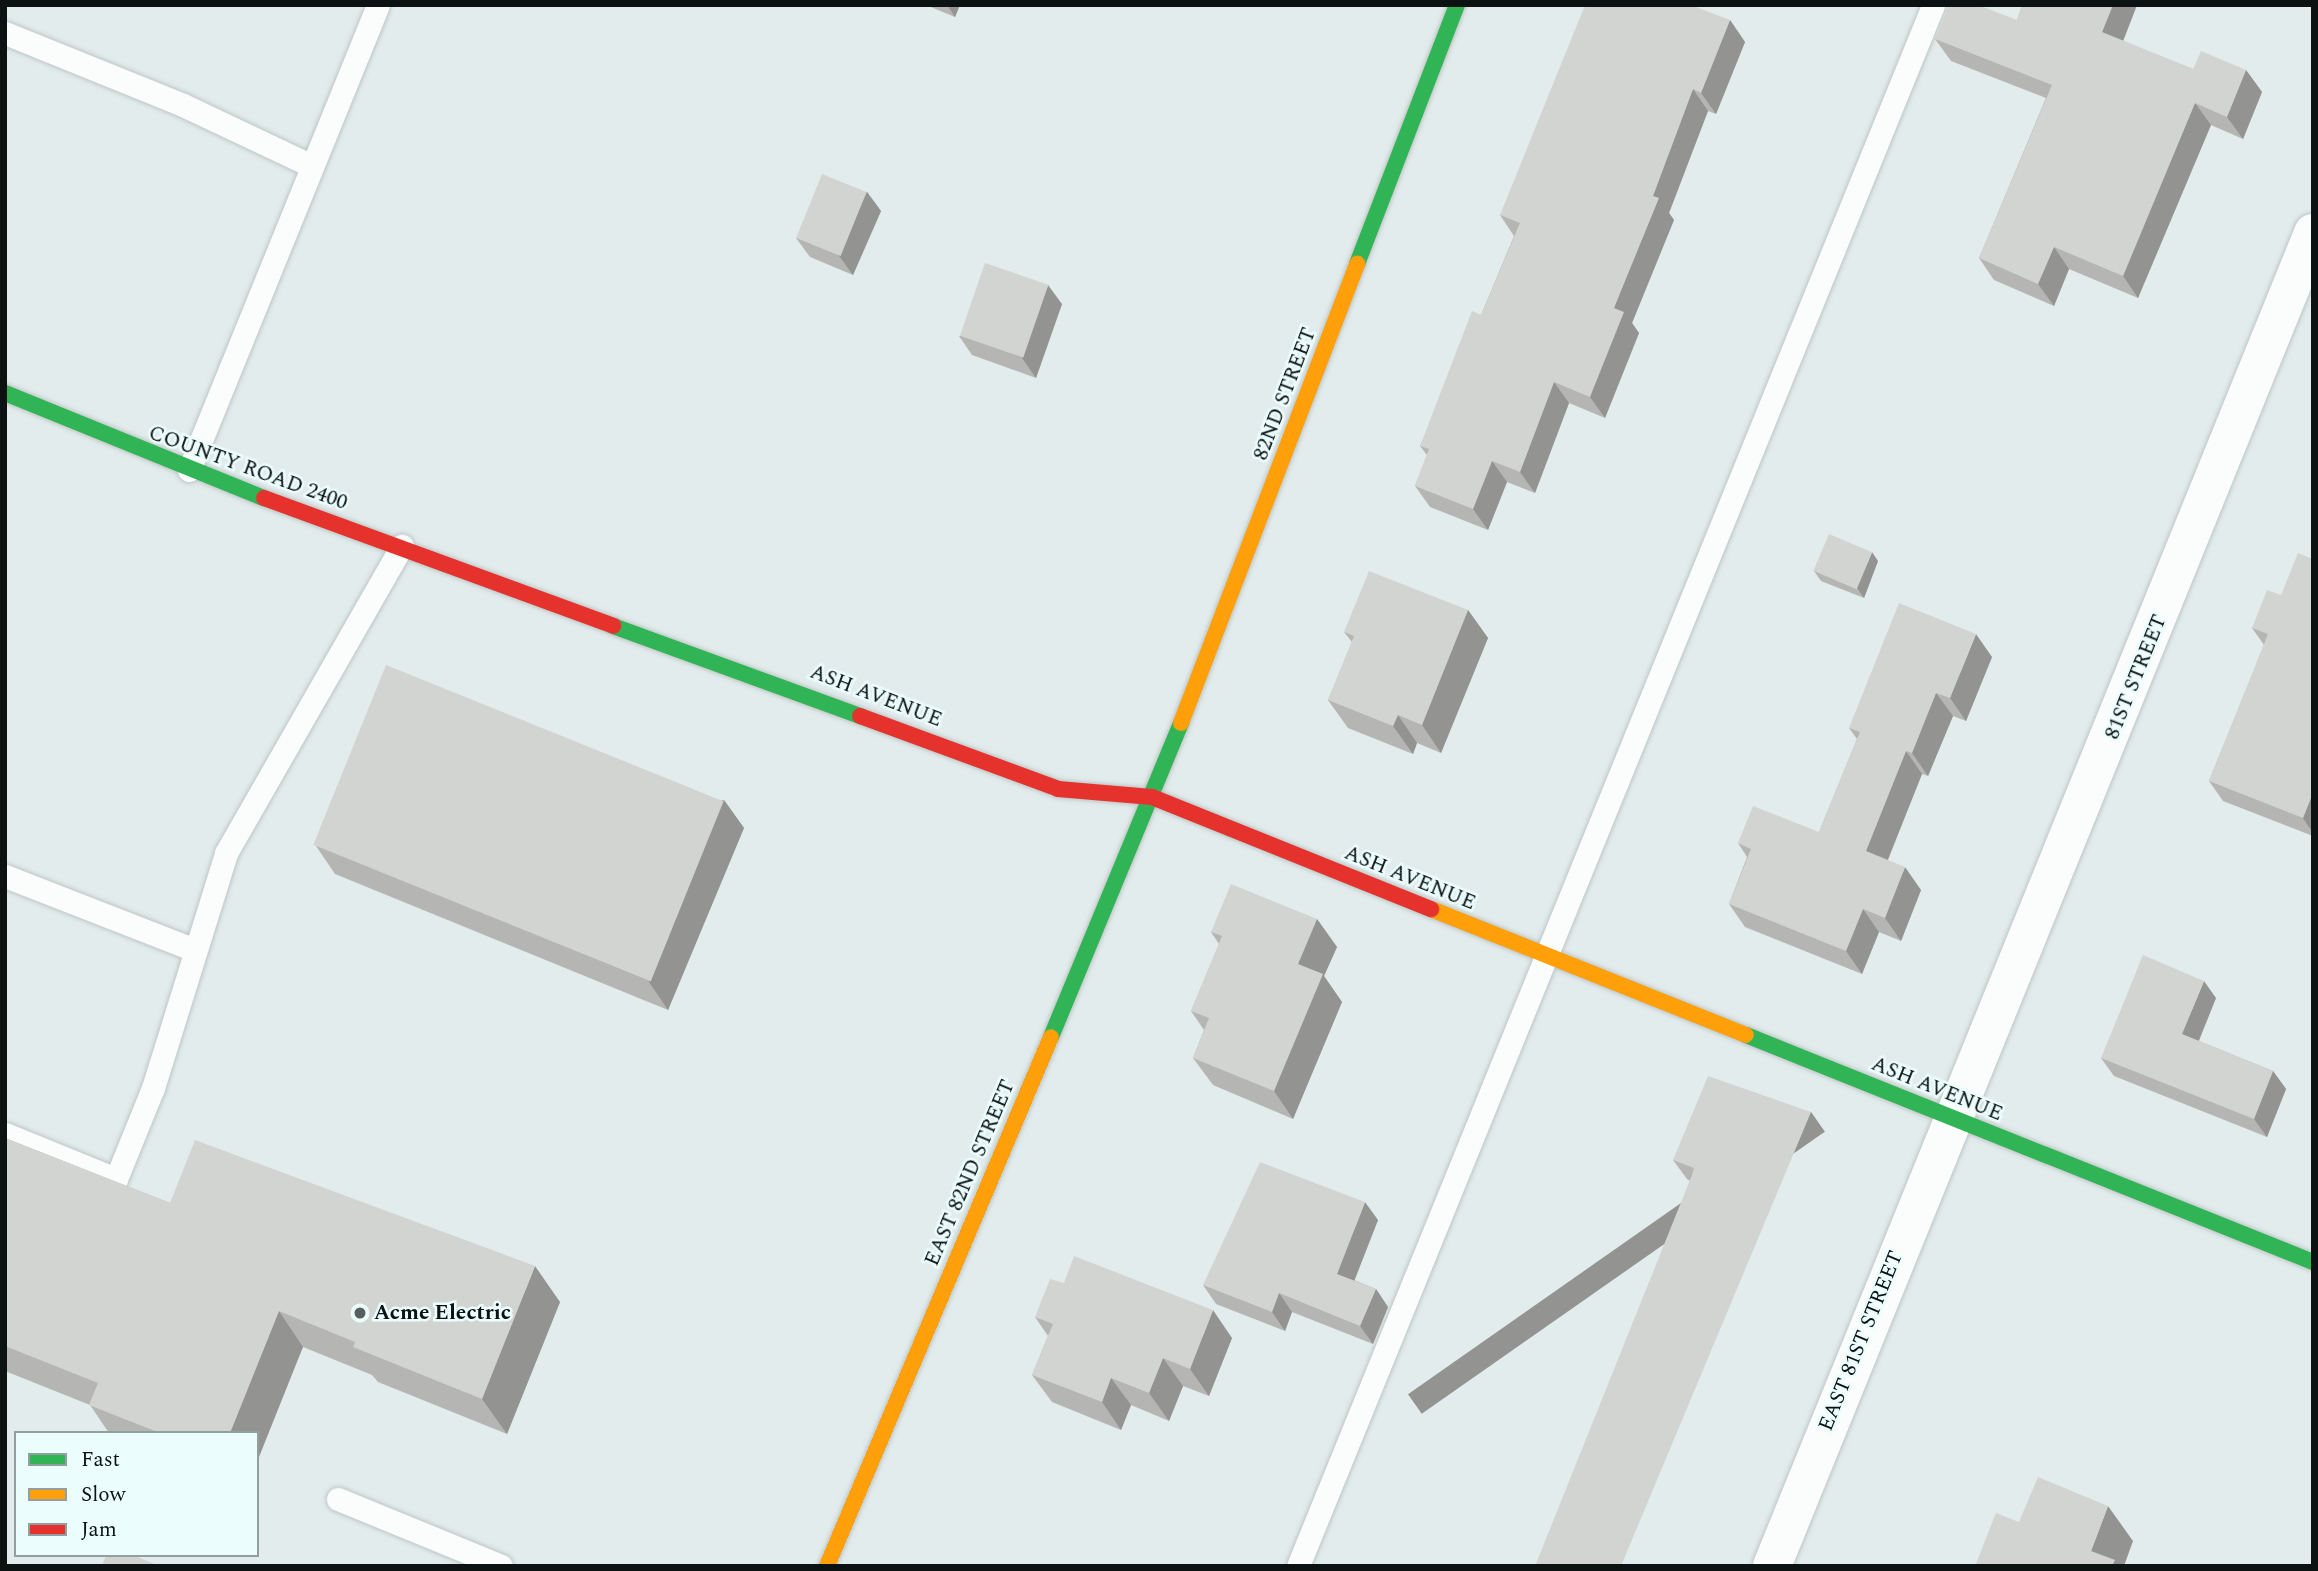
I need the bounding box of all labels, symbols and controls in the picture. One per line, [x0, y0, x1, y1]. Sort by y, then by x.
street label: 82ND STREET [1248, 324, 1322, 464]
street label: COUNTY ROAD 2400 [145, 420, 351, 516]
street label: 81ST STREET [2100, 611, 2172, 743]
street label: ASH AVENUE [806, 659, 946, 733]
street label: ASH AVENUE [1341, 840, 1479, 916]
street label: ASH AVENUE [1868, 1051, 2006, 1127]
street label: EAST 82ND STREET [919, 1076, 1021, 1270]
street label: EAST 81ST STREET [1813, 1247, 1909, 1435]
place label: Acme Electric [374, 1300, 511, 1326]
marker: Acme Electric [352, 1305, 368, 1321]
legend [14, 1431, 259, 1557]
text: Fast [81, 1444, 120, 1476]
text: Slow [81, 1479, 125, 1511]
text: Jam [81, 1514, 117, 1546]

